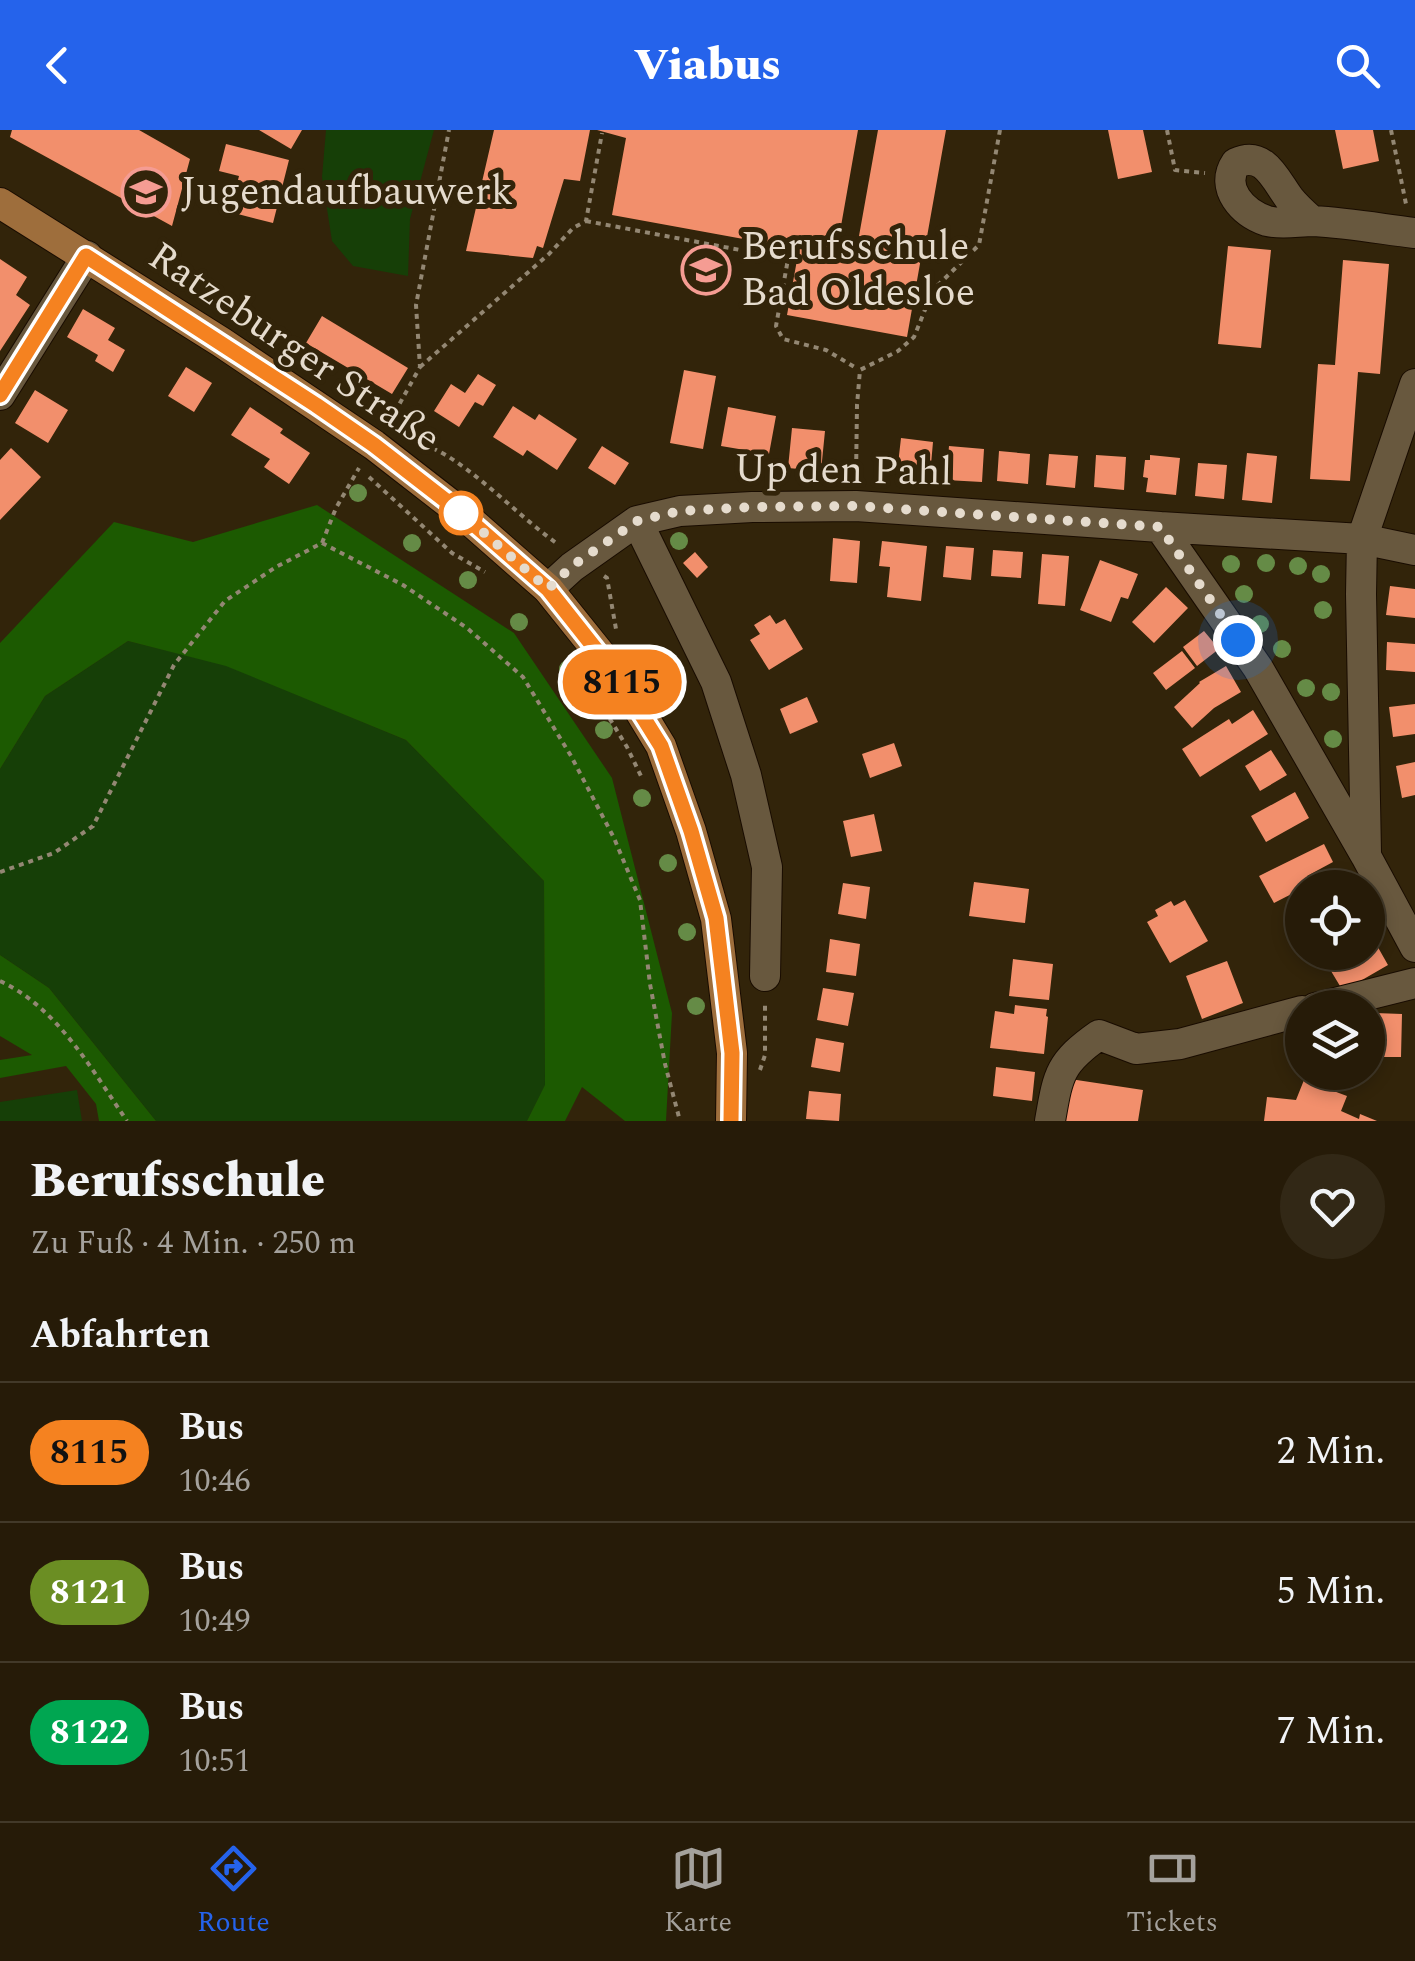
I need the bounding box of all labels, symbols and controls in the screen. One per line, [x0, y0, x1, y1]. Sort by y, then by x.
text: Viabus [634, 31, 781, 100]
icon: back [30, 38, 85, 93]
icon: search [1330, 38, 1385, 93]
place label: Jugendaufbauwerk [181, 162, 513, 223]
school or university icon: Jugendaufbauwerk [120, 166, 172, 218]
place label: Berufsschule Bad Oldesloe [741, 217, 975, 324]
street label: Ratzeburger Straße [135, 227, 453, 469]
school or university icon: Berufsschule Bad Oldesloe [680, 244, 732, 296]
street label: Up den Pahl [733, 439, 953, 503]
unlabelled marker [440, 492, 482, 534]
your location [1213, 615, 1263, 665]
line badge: 8115 [552, 650, 692, 714]
text: 8115 [583, 656, 661, 709]
map controls [1285, 870, 1385, 1090]
button: locate [1285, 870, 1385, 970]
button: layers [1285, 990, 1385, 1090]
text: Berufsschule [30, 1145, 325, 1218]
button: heart [1280, 1154, 1385, 1259]
text: Zu Fuß · 4 Min. · 250 m [30, 1219, 356, 1268]
text: Abfahrten [30, 1307, 211, 1365]
text: Bus [179, 1399, 244, 1457]
text: 2 Min. [1277, 1423, 1385, 1481]
text: 8115 [50, 1426, 129, 1479]
text: 10:46 [179, 1457, 251, 1506]
text: Bus [179, 1539, 244, 1597]
text: 5 Min. [1277, 1563, 1385, 1621]
text: 8121 [50, 1566, 129, 1619]
text: 10:49 [179, 1597, 251, 1646]
text: Bus [179, 1679, 244, 1737]
text: 7 Min. [1277, 1703, 1385, 1761]
text: 8122 [50, 1706, 129, 1759]
text: 10:51 [179, 1737, 251, 1786]
tab: Route [197, 1841, 270, 1944]
tab: Karte [664, 1841, 732, 1944]
tab: Tickets [1126, 1841, 1218, 1944]

